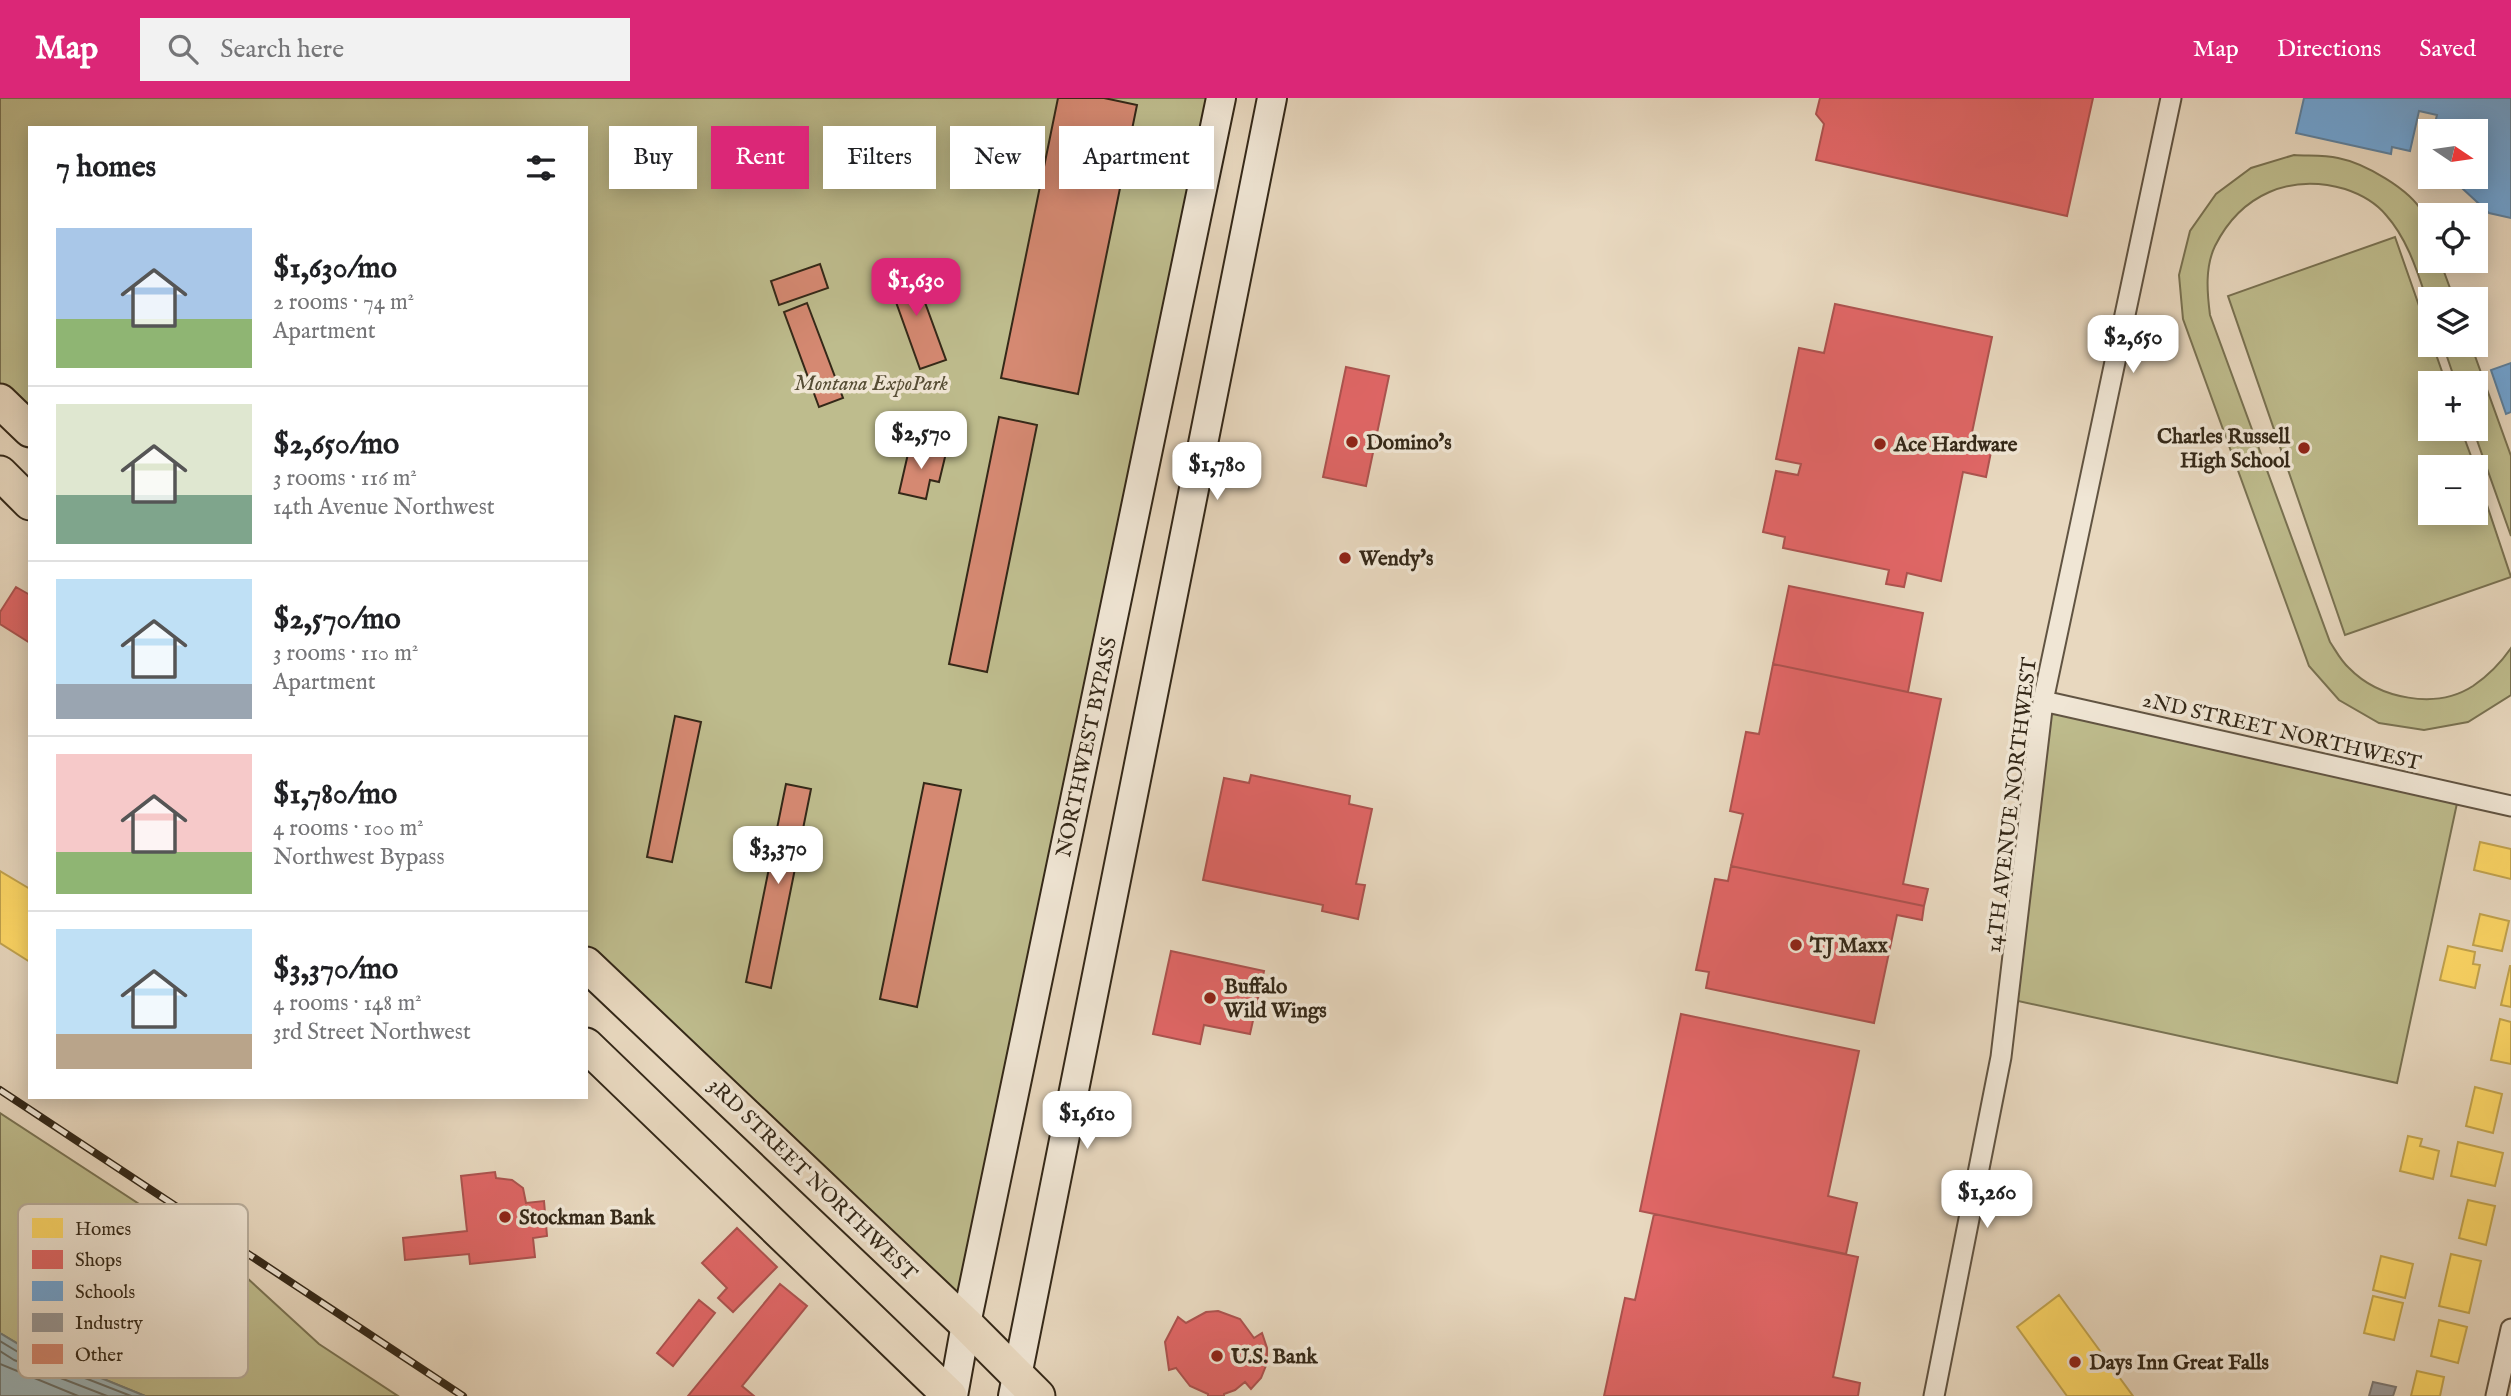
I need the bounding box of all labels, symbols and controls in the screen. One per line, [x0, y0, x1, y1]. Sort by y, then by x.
search box [140, 18, 630, 81]
text: Map [35, 28, 98, 70]
icon: search [164, 30, 202, 68]
text: Search here [220, 33, 344, 66]
text: Map [2193, 34, 2239, 65]
text: Directions [2277, 34, 2381, 65]
text: Saved [2419, 34, 2476, 65]
north arrow [2418, 119, 2488, 189]
map controls [2418, 119, 2488, 525]
chip: Buy [609, 126, 697, 189]
chip: Rent [711, 126, 809, 189]
chip: Filters [823, 126, 936, 189]
chip: New [950, 126, 1045, 189]
chip: Apartment [1059, 126, 1214, 189]
text: 7 homes [56, 149, 156, 187]
icon: filters [522, 149, 560, 187]
button: locate [2418, 203, 2488, 273]
text: $1,630/mo [273, 250, 397, 288]
icon: home [112, 256, 196, 340]
pin: $1,630 [859, 258, 973, 318]
text: $1,630 [887, 266, 945, 295]
button: layers [2418, 287, 2488, 357]
text: 2 rooms · 74 m² [273, 288, 414, 317]
pin: $2,650 [2076, 316, 2190, 375]
text: Apartment [273, 317, 376, 346]
text: $2,650 [2104, 323, 2162, 352]
park label: Montana ExpoPark [794, 371, 949, 398]
button: + [2418, 371, 2488, 441]
pin: $2,570 [864, 412, 978, 471]
text: $2,570 [891, 419, 951, 448]
place label: Charles Russell High School [2157, 424, 2291, 475]
text: $2,650/mo [273, 426, 399, 464]
place label: Domino's [1366, 430, 1452, 457]
icon: home [112, 432, 196, 516]
place label: Ace Hardware [1893, 432, 2018, 459]
marker: Domino's [1344, 434, 1360, 450]
marker: Ace Hardware [1872, 436, 1888, 452]
marker: Charles Russell High School [2296, 440, 2312, 456]
pin: $1,780 [1160, 442, 1274, 502]
text: $1,780 [1188, 450, 1246, 479]
button: − [2418, 455, 2488, 525]
text: 3 rooms · 116 m² [273, 464, 417, 493]
text: 14th Avenue Northwest [273, 493, 495, 522]
place label: Wendy's [1358, 546, 1433, 573]
marker: Wendy's [1337, 550, 1353, 566]
text: $2,570/mo [273, 601, 401, 639]
icon: home [112, 607, 196, 691]
street label: NORTHWEST BYPASS [1051, 635, 1124, 860]
text: 3 rooms · 110 m² [273, 639, 418, 668]
street label: 14TH AVENUE NORTHWEST [1981, 655, 2044, 954]
text: Apartment [273, 668, 376, 697]
street label: 2ND STREET NORTHWEST [2140, 687, 2424, 778]
text: $1,780/mo [273, 776, 397, 814]
icon: home [112, 782, 196, 866]
text: 4 rooms · 100 m² [273, 814, 424, 843]
pin: $3,370 [721, 826, 835, 886]
text: $3,370 [749, 834, 807, 863]
text: Northwest Bypass [273, 843, 445, 872]
place label: TJ Maxx [1809, 933, 1889, 960]
marker: TJ Maxx [1788, 937, 1804, 953]
text: $3,370/mo [273, 951, 398, 989]
icon: home [112, 957, 196, 1041]
place label: Buffalo Wild Wings [1223, 974, 1327, 1025]
text: 4 rooms · 148 m² [273, 989, 422, 1018]
marker: Buffalo Wild Wings [1202, 990, 1218, 1006]
text: 3rd Street Northwest [273, 1018, 471, 1047]
street label: 3RD STREET NORTHWEST [702, 1073, 923, 1288]
pin: $1,610 [1030, 1091, 1144, 1151]
text: $1,610 [1059, 1099, 1115, 1128]
pin: $1,260 [1930, 1170, 2044, 1230]
text: $1,260 [1957, 1178, 2017, 1207]
legend [18, 1204, 248, 1378]
place label: Stockman Bank [519, 1205, 656, 1232]
marker: Stockman Bank [497, 1209, 513, 1225]
text: Homes [75, 1218, 131, 1242]
text: Shops [75, 1249, 122, 1273]
text: Schools [75, 1281, 135, 1305]
text: Industry [75, 1312, 143, 1336]
text: Other [75, 1344, 123, 1368]
place label: U.S. Bank [1230, 1344, 1318, 1371]
marker: U.S. Bank [1209, 1348, 1225, 1364]
place label: Days Inn Great Falls [2089, 1350, 2269, 1377]
marker: Days Inn Great Falls [2067, 1354, 2083, 1370]

